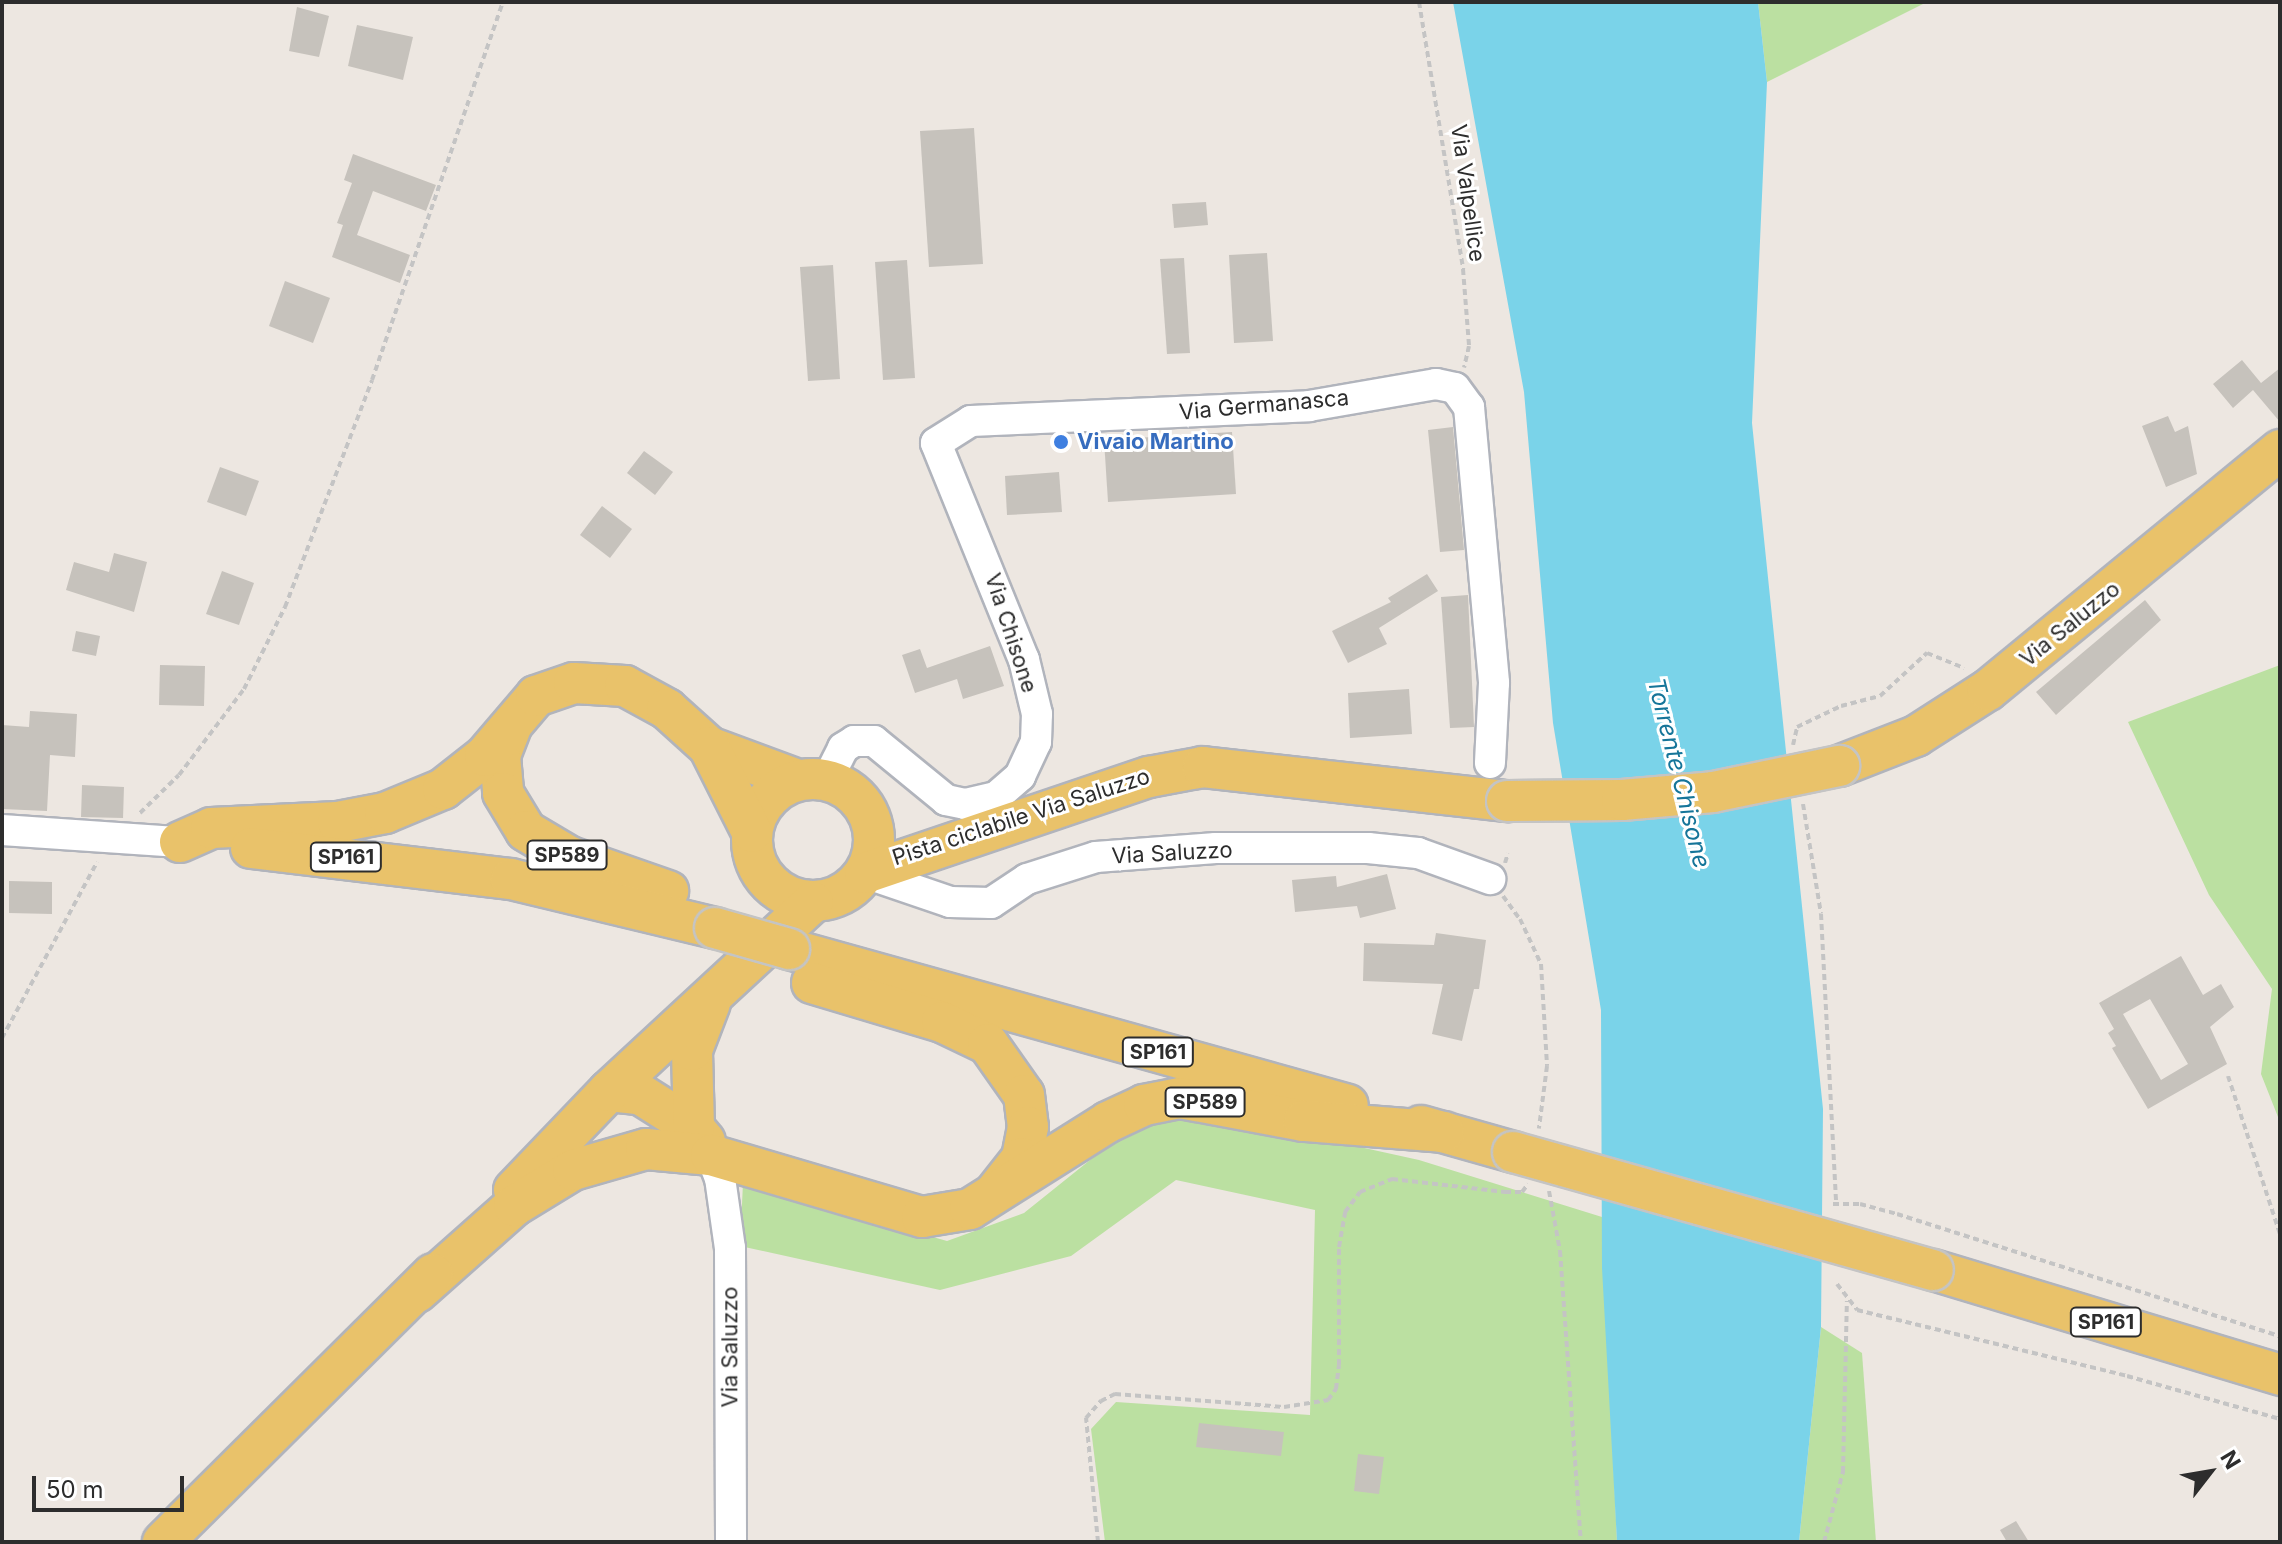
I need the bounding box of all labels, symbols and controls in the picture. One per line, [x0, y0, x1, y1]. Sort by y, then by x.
street label: Via Valpellice [1445, 123, 1491, 263]
street label: Via Germanasca [1178, 384, 1350, 426]
place label: Vivaio Martino [1077, 429, 1234, 455]
marker: Vivaio Martino [1052, 433, 1070, 451]
street label: Via Chisone [979, 570, 1043, 696]
street label: Via Saluzzo [2015, 576, 2125, 672]
water label: Torrente Chisone [1641, 675, 1717, 871]
street label: Pista ciclabile Via Saluzzo [889, 763, 1153, 871]
street label: Via Saluzzo [1111, 837, 1233, 869]
road number: SP589 [525, 839, 609, 871]
road number: SP161 [308, 841, 384, 873]
road number: SP161 [1120, 1036, 1196, 1068]
road number: SP589 [1163, 1086, 1247, 1118]
street label: Via Saluzzo [717, 1286, 743, 1408]
road number: SP161 [2068, 1306, 2144, 1338]
north arrow [2170, 1432, 2250, 1512]
text: N [2215, 1446, 2246, 1474]
scale bar [36, 1460, 188, 1510]
text: 50 m [46, 1475, 104, 1504]

